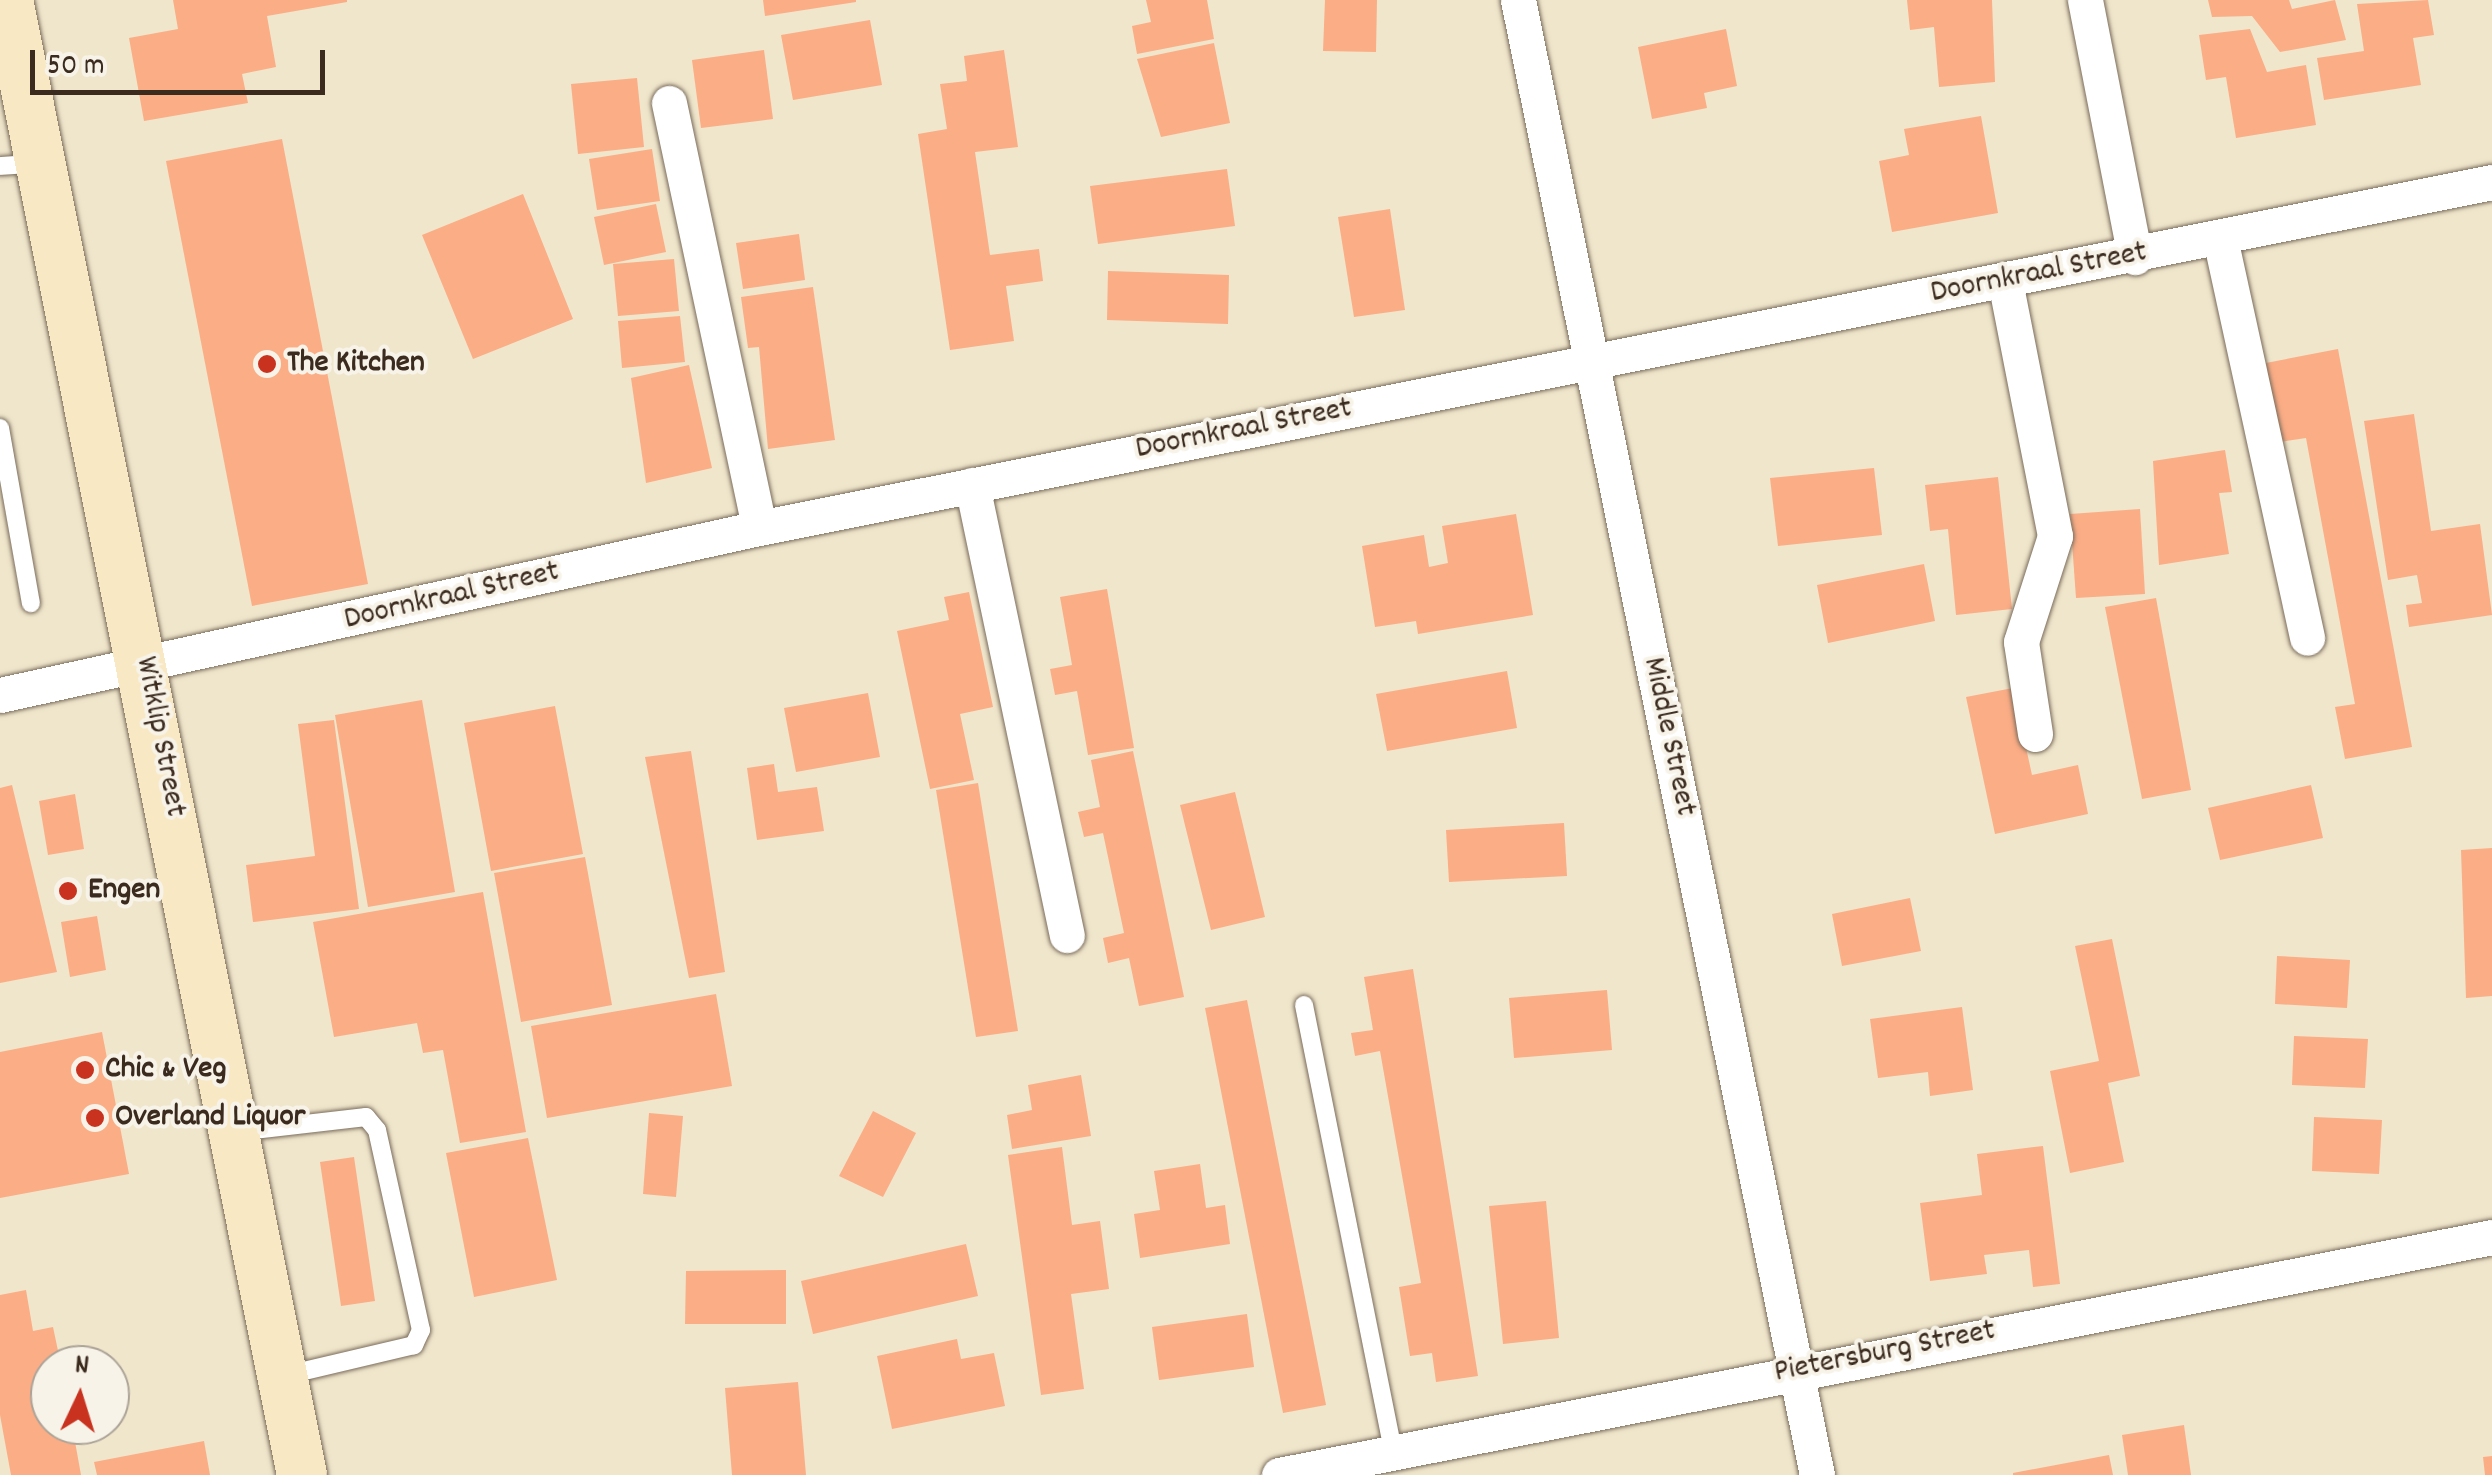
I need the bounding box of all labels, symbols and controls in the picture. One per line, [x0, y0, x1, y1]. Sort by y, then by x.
scale bar [35, 30, 330, 92]
text: 50 m [47, 46, 105, 89]
street label: Doornkraal Street [1928, 234, 2150, 314]
place label: The Kitchen [287, 345, 425, 383]
marker: The Kitchen [256, 353, 278, 375]
street label: Doornkraal Street [1133, 390, 1355, 470]
street label: Doornkraal Street [341, 554, 563, 640]
street label: Witklip Street [125, 654, 193, 820]
street label: Middle Street [1632, 654, 1704, 820]
place label: Engen [88, 872, 160, 910]
marker: Engen [57, 880, 79, 902]
place label: Chic & Veg [105, 1051, 226, 1089]
marker: Chic & Veg [74, 1059, 96, 1081]
place label: Overland Liquor [115, 1099, 305, 1137]
marker: Overland Liquor [84, 1107, 106, 1129]
street label: Pietersburg Street [1771, 1313, 1999, 1393]
north arrow [30, 1345, 130, 1445]
text: N [74, 1347, 90, 1388]

